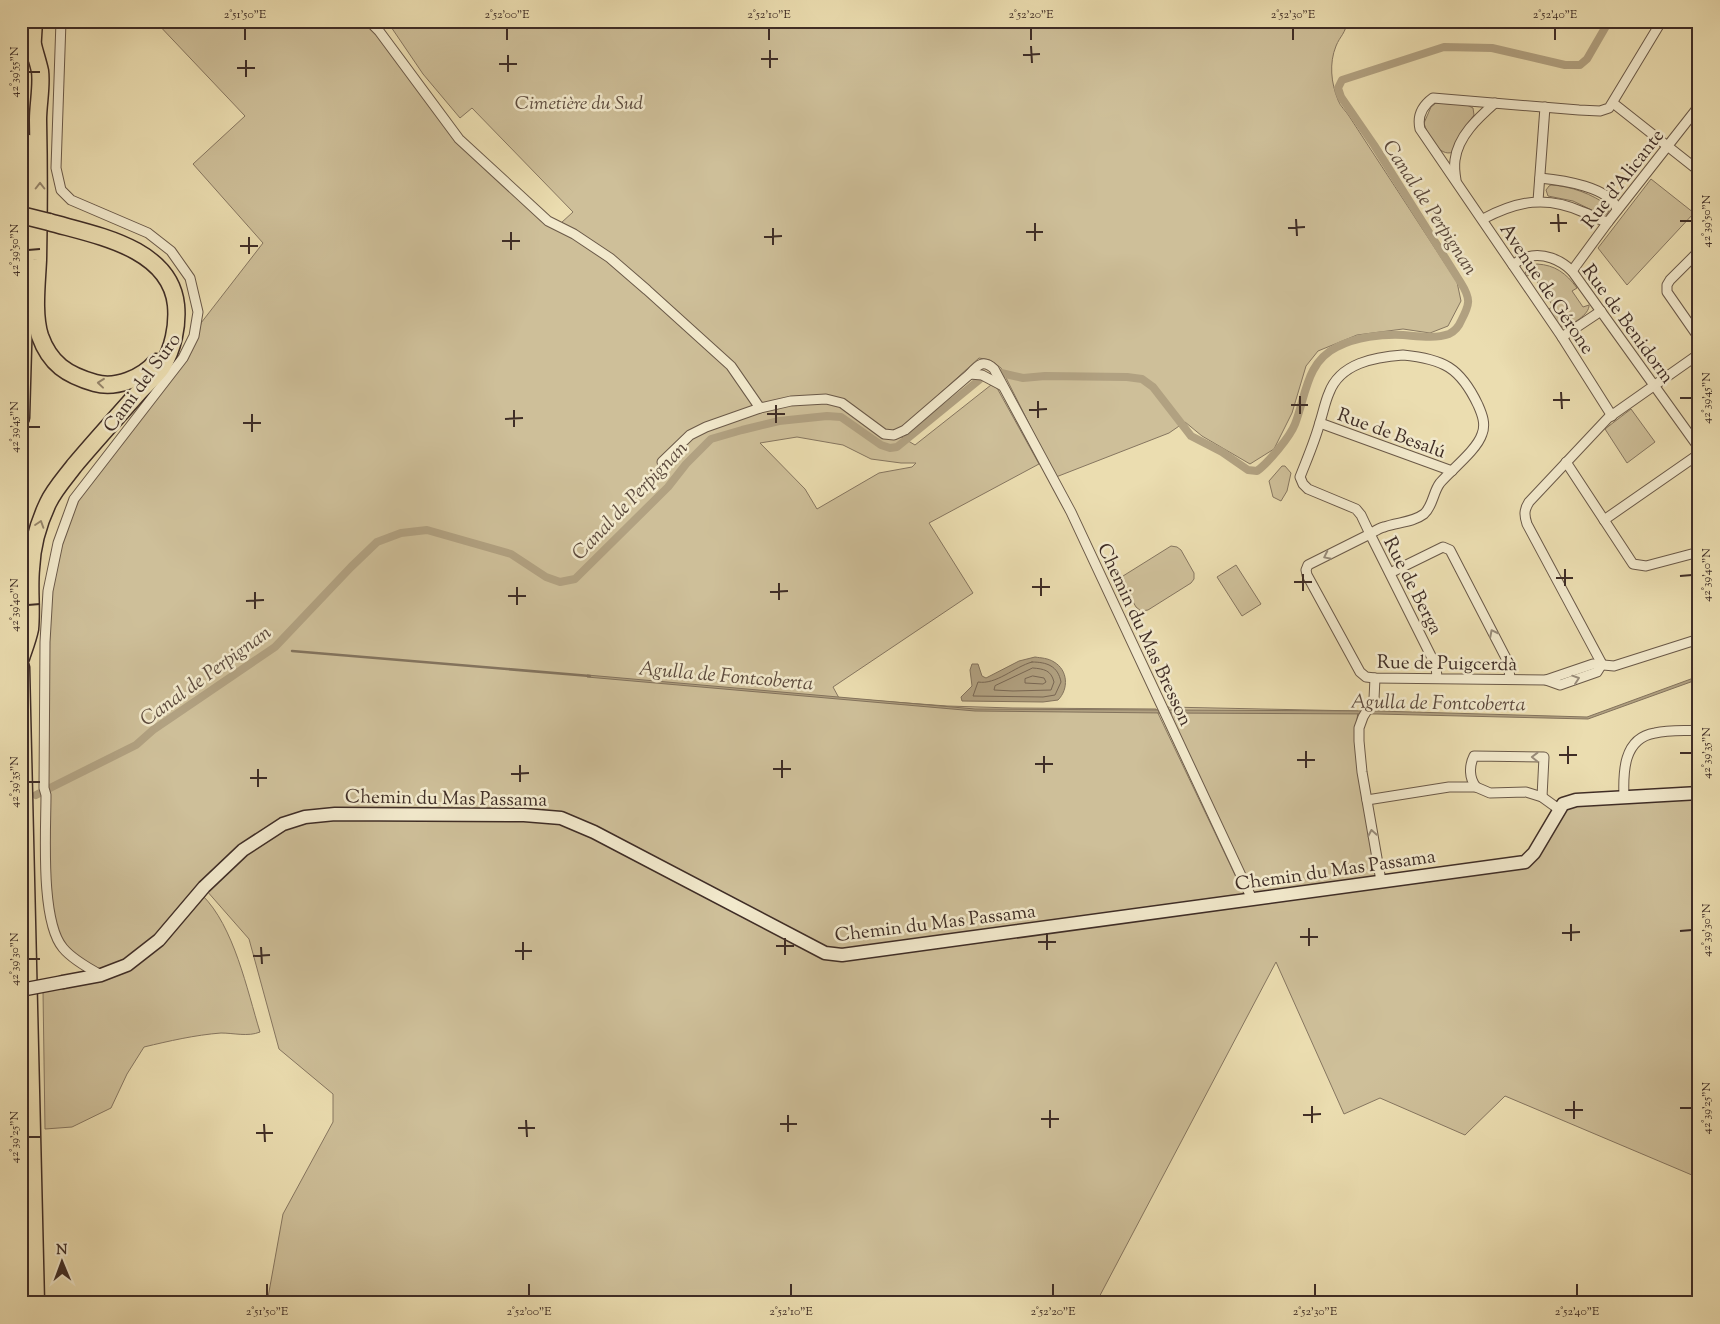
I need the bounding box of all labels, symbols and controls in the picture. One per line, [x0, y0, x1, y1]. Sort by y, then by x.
text: 2°51'50"E [224, 6, 267, 24]
text: 2°52'00"E [484, 6, 530, 24]
text: 2°52'10"E [747, 6, 791, 24]
text: 2°52'20"E [1008, 6, 1054, 24]
text: 2°52'30"E [1271, 6, 1316, 24]
text: 2°52'40"E [1533, 6, 1578, 24]
text: 42°39'55"N [6, 46, 24, 97]
park label: Cimetière du Sud [515, 91, 644, 118]
street label: Rue d'Alicante [1576, 124, 1672, 235]
water label: Canal de Perpignan [1374, 135, 1484, 282]
one-way arrow [35, 182, 45, 190]
text: 42°39'50"N [1698, 194, 1716, 247]
street label: Avenue de Gérone [1492, 219, 1600, 360]
text: 42°39'50"N [6, 223, 24, 276]
street label: Rue de Benidorm [1574, 259, 1680, 390]
street label: Cami del Suro [98, 328, 188, 439]
text: 42°39'45"N [1698, 372, 1716, 424]
one-way arrow [97, 378, 105, 389]
text: 42°39'45"N [6, 401, 24, 453]
street label: Rue de Besalú [1333, 402, 1449, 466]
water label: Canal de Perpignan [566, 435, 696, 568]
one-way arrow [34, 520, 44, 529]
street label: Rue de Berga [1376, 533, 1448, 640]
street label: Chemin du Mas Bresson [1089, 539, 1198, 731]
text: 42°39'40"N [1698, 548, 1716, 602]
one-way arrow [1323, 550, 1332, 560]
text: 42°39'40"N [6, 578, 24, 632]
water label: Canal de Perpignan [135, 619, 279, 735]
one-way arrow [1489, 630, 1499, 639]
street label: Rue de Puigcerdà [1377, 650, 1518, 679]
water label: Agulla de Fontcoberta [637, 655, 814, 700]
one-way arrow [1571, 675, 1579, 685]
water label: Agulla de Fontcoberta [1350, 688, 1526, 721]
text: 42°39'35"N [1698, 727, 1716, 779]
one-way arrow [1531, 752, 1538, 762]
text: 42°39'35"N [6, 756, 24, 808]
street label: Chemin du Mas Passama [345, 784, 548, 815]
one-way arrow [1368, 829, 1378, 837]
street label: Chemin du Mas Passama [1233, 844, 1438, 899]
street label: Chemin du Mas Passama [833, 899, 1038, 950]
text: 42°39'30"N [1698, 903, 1716, 957]
text: 42°39'30"N [6, 932, 24, 986]
text: 42°39'25"N [1698, 1081, 1716, 1134]
text: 42°39'25"N [6, 1110, 24, 1163]
north arrow [38, 1236, 88, 1286]
text: N [56, 1241, 68, 1261]
text: 2°51'50"E [246, 1303, 289, 1321]
text: 2°52'00"E [506, 1303, 552, 1321]
text: 2°52'10"E [769, 1303, 813, 1321]
text: 2°52'20"E [1030, 1303, 1076, 1321]
text: 2°52'30"E [1293, 1303, 1338, 1321]
text: 2°52'40"E [1555, 1303, 1600, 1321]

